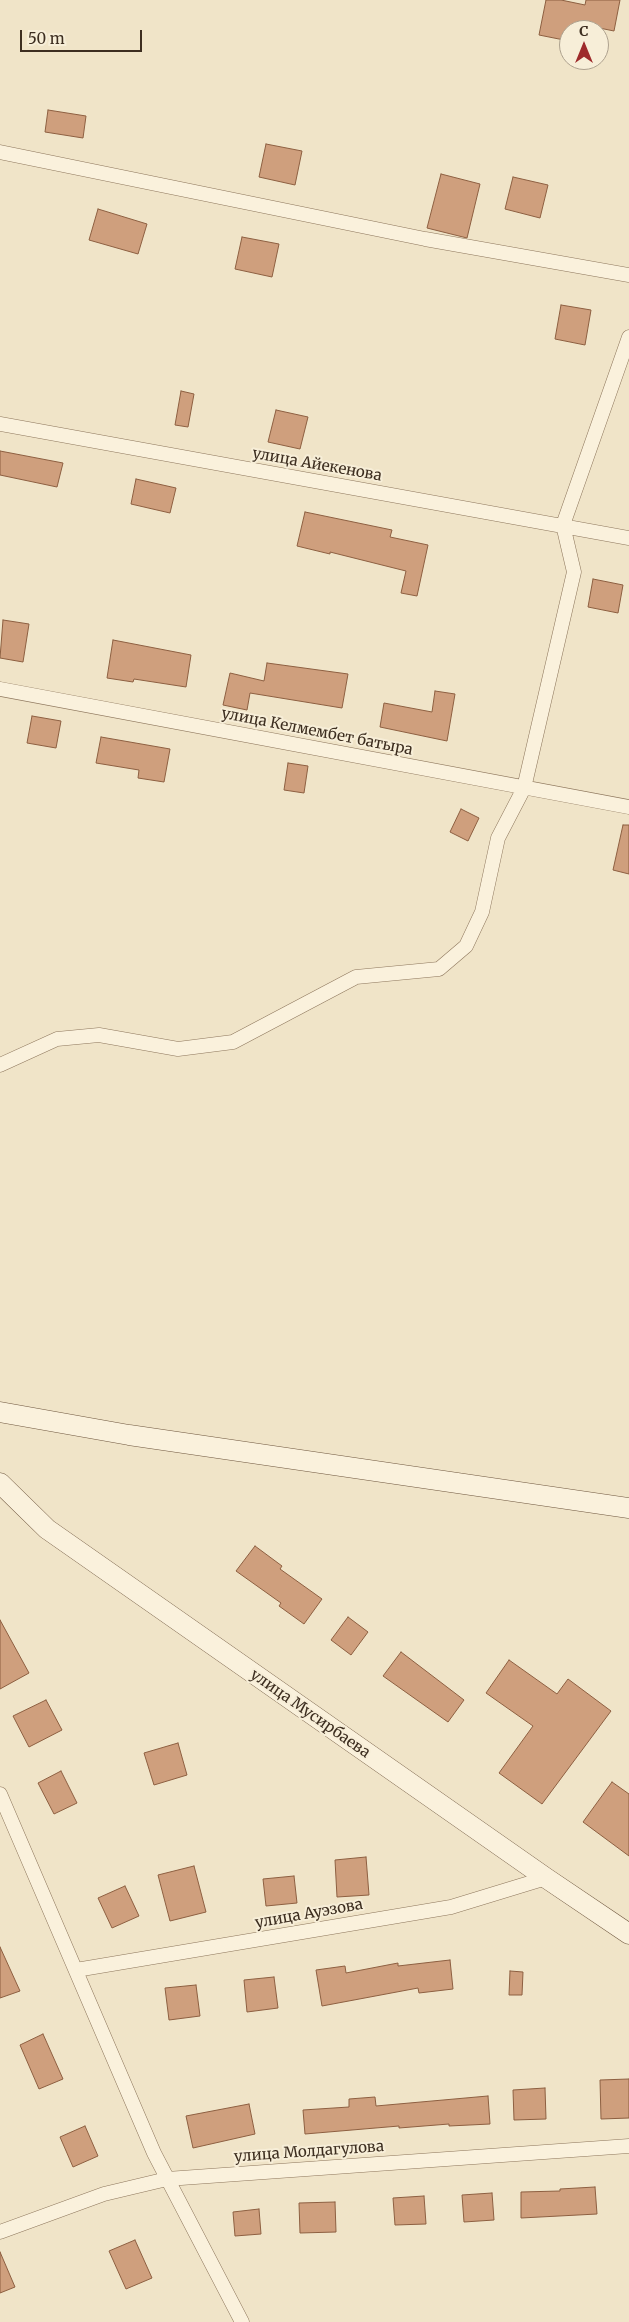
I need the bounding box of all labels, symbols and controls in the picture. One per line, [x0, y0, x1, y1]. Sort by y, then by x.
scale bar [22, 20, 145, 52]
north arrow [559, 20, 609, 70]
text: С [579, 22, 589, 40]
text: 50 m [28, 29, 65, 48]
street label: улица Айекенова [251, 445, 383, 485]
street label: улица Келмембет батыра [220, 705, 414, 759]
street label: улица Мусирбаева [247, 1666, 373, 1762]
street label: улица Ауэзова [254, 1896, 364, 1932]
street label: улица Молдагулова [233, 2138, 385, 2166]

